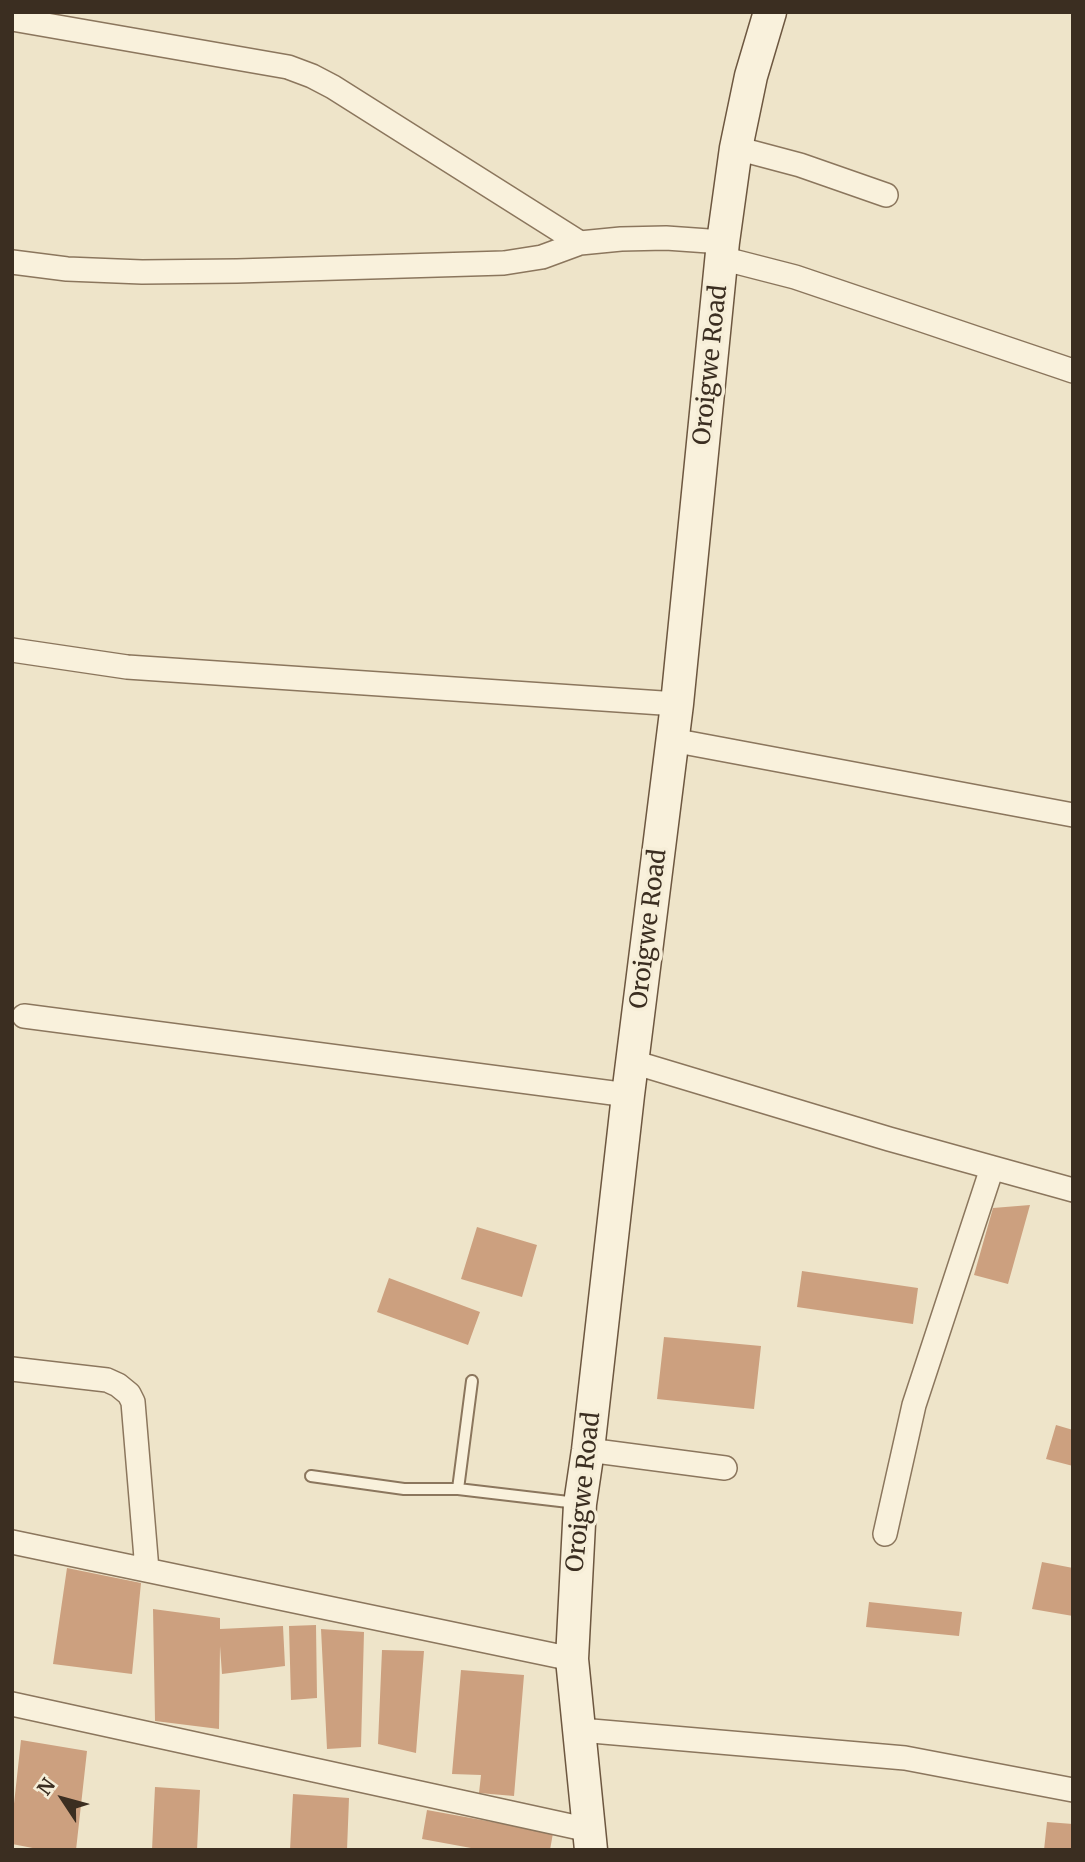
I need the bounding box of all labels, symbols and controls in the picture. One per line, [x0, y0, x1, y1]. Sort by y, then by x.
street label: Oroigwe Road [688, 284, 734, 446]
street label: Oroigwe Road [625, 847, 673, 1011]
street label: Oroigwe Road [561, 1411, 607, 1573]
north arrow [28, 1764, 98, 1834]
text: N [32, 1774, 60, 1800]

